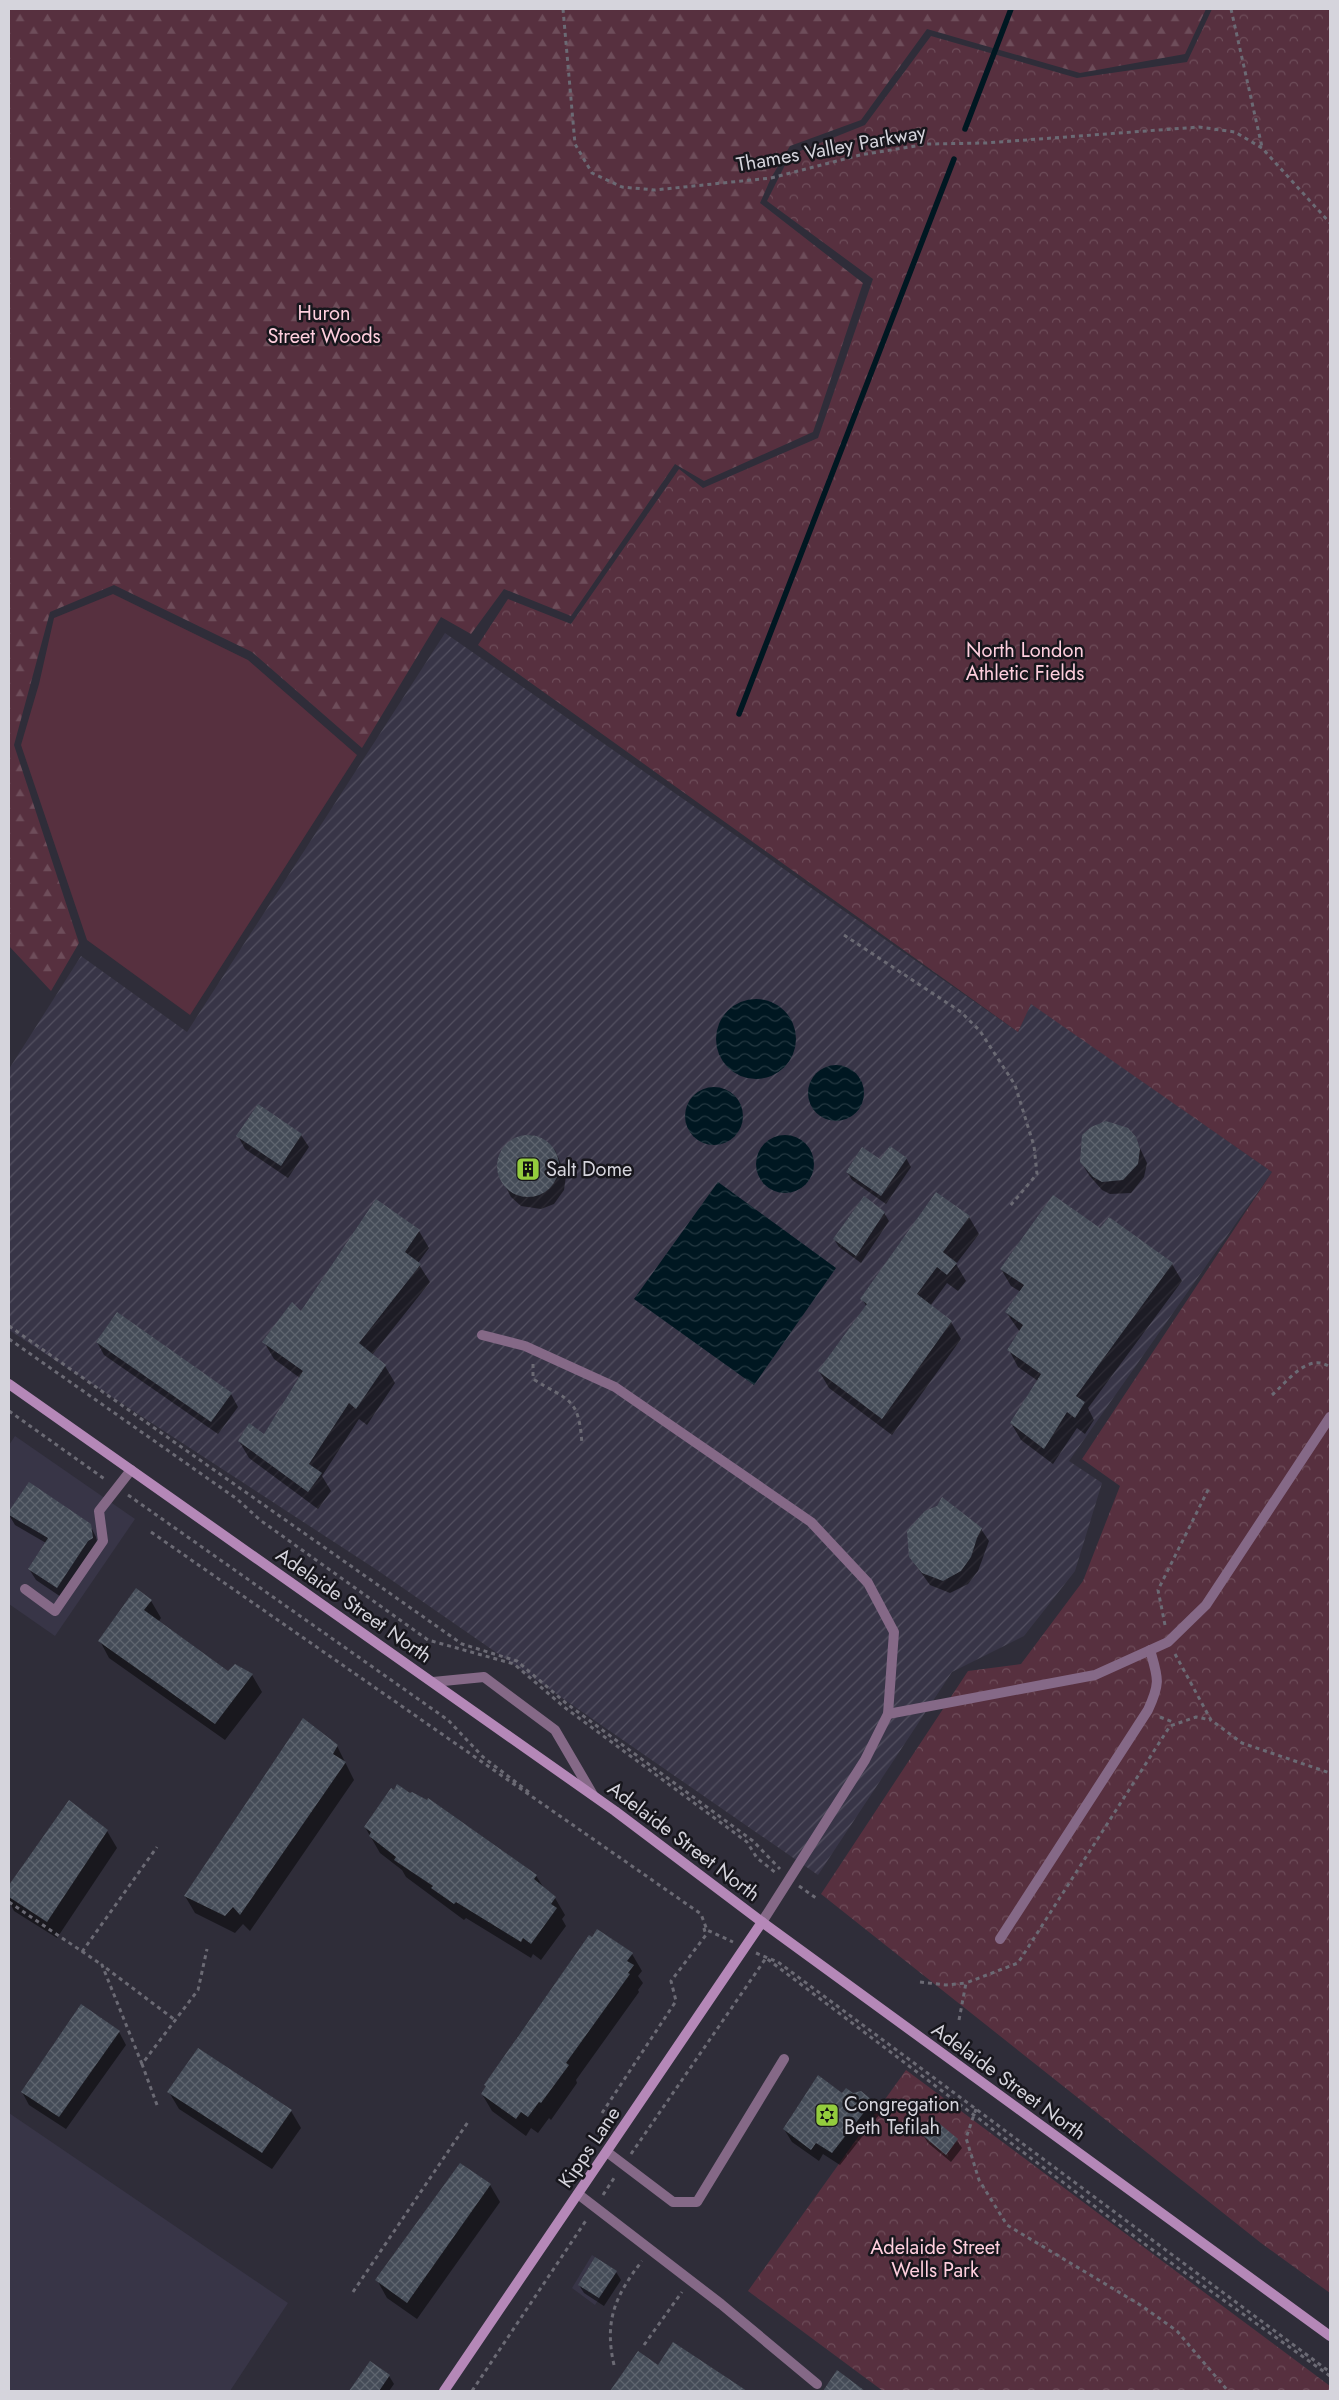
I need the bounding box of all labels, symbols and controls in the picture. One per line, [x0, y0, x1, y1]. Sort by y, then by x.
street label: Thames Valley Parkway [734, 118, 928, 179]
park label: Huron Street Woods [267, 299, 381, 351]
park label: North London Athletic Fields [966, 636, 1084, 688]
place label: Salt Dome [546, 1155, 632, 1184]
building icon: Salt Dome [515, 1156, 541, 1182]
street label: Adelaide Street North [270, 1541, 438, 1670]
street label: Adelaide Street North [601, 1774, 766, 1908]
street label: Adelaide Street North [926, 2016, 1092, 2147]
place label: Congregation Beth Tefilah [844, 2090, 960, 2142]
street label: Kipps Lane [551, 2101, 627, 2194]
synagogue icon: Congregation Beth Tefilah [814, 2102, 840, 2128]
park label: Adelaide Street Wells Park [870, 2233, 1000, 2285]

